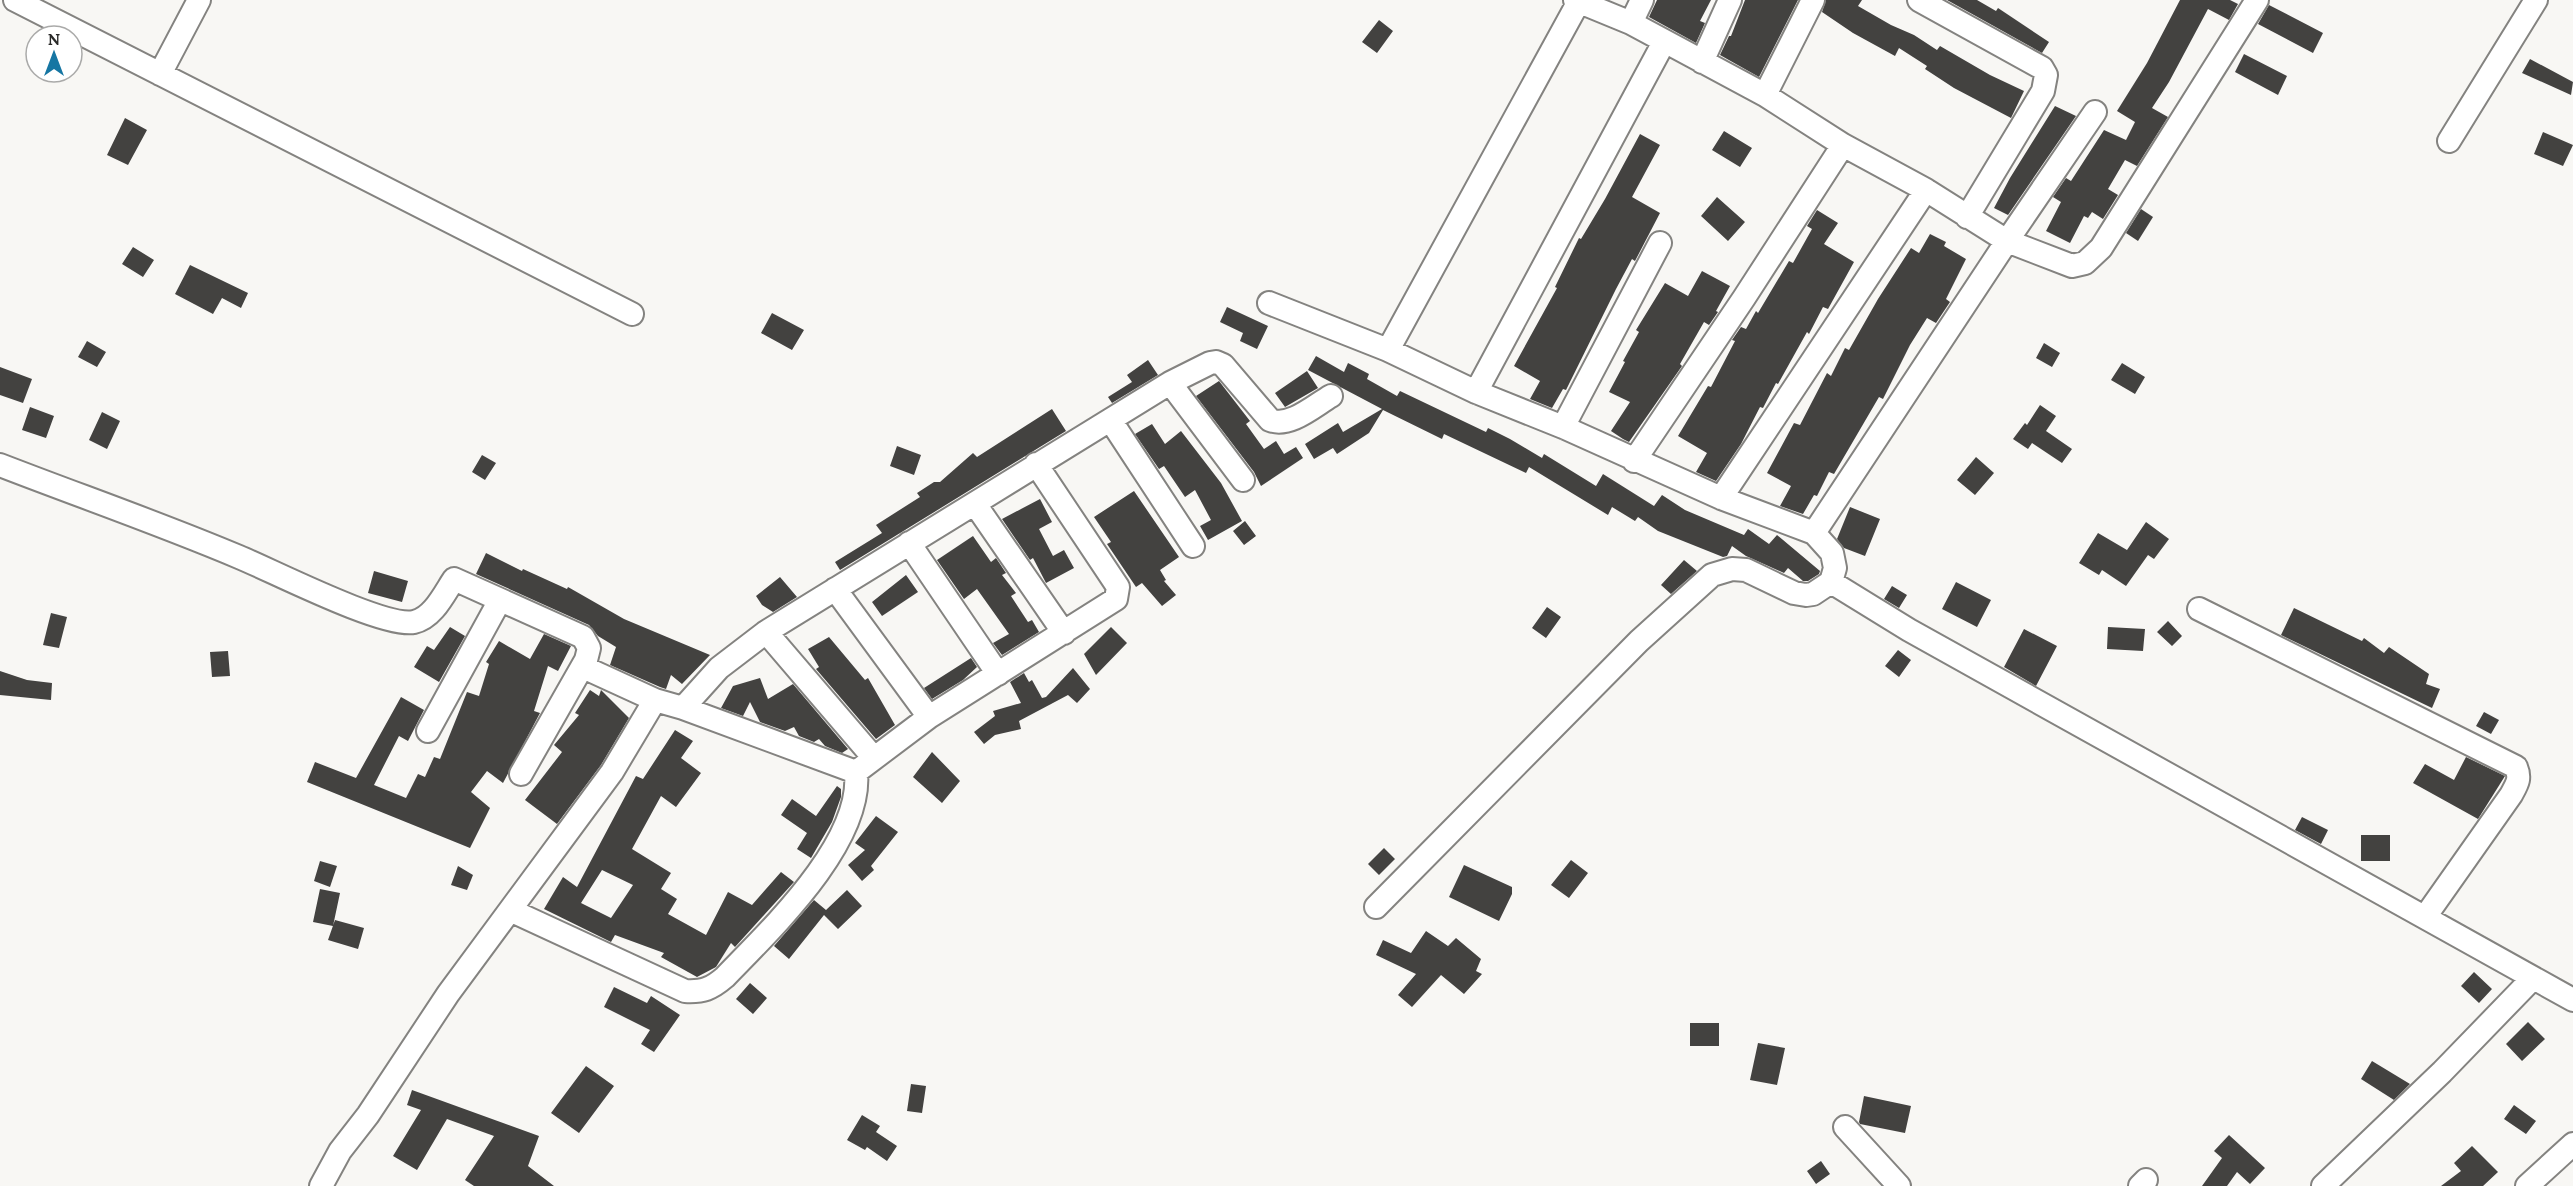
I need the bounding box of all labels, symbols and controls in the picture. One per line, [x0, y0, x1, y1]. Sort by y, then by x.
north arrow [24, 24, 84, 84]
text: N [48, 29, 60, 49]

